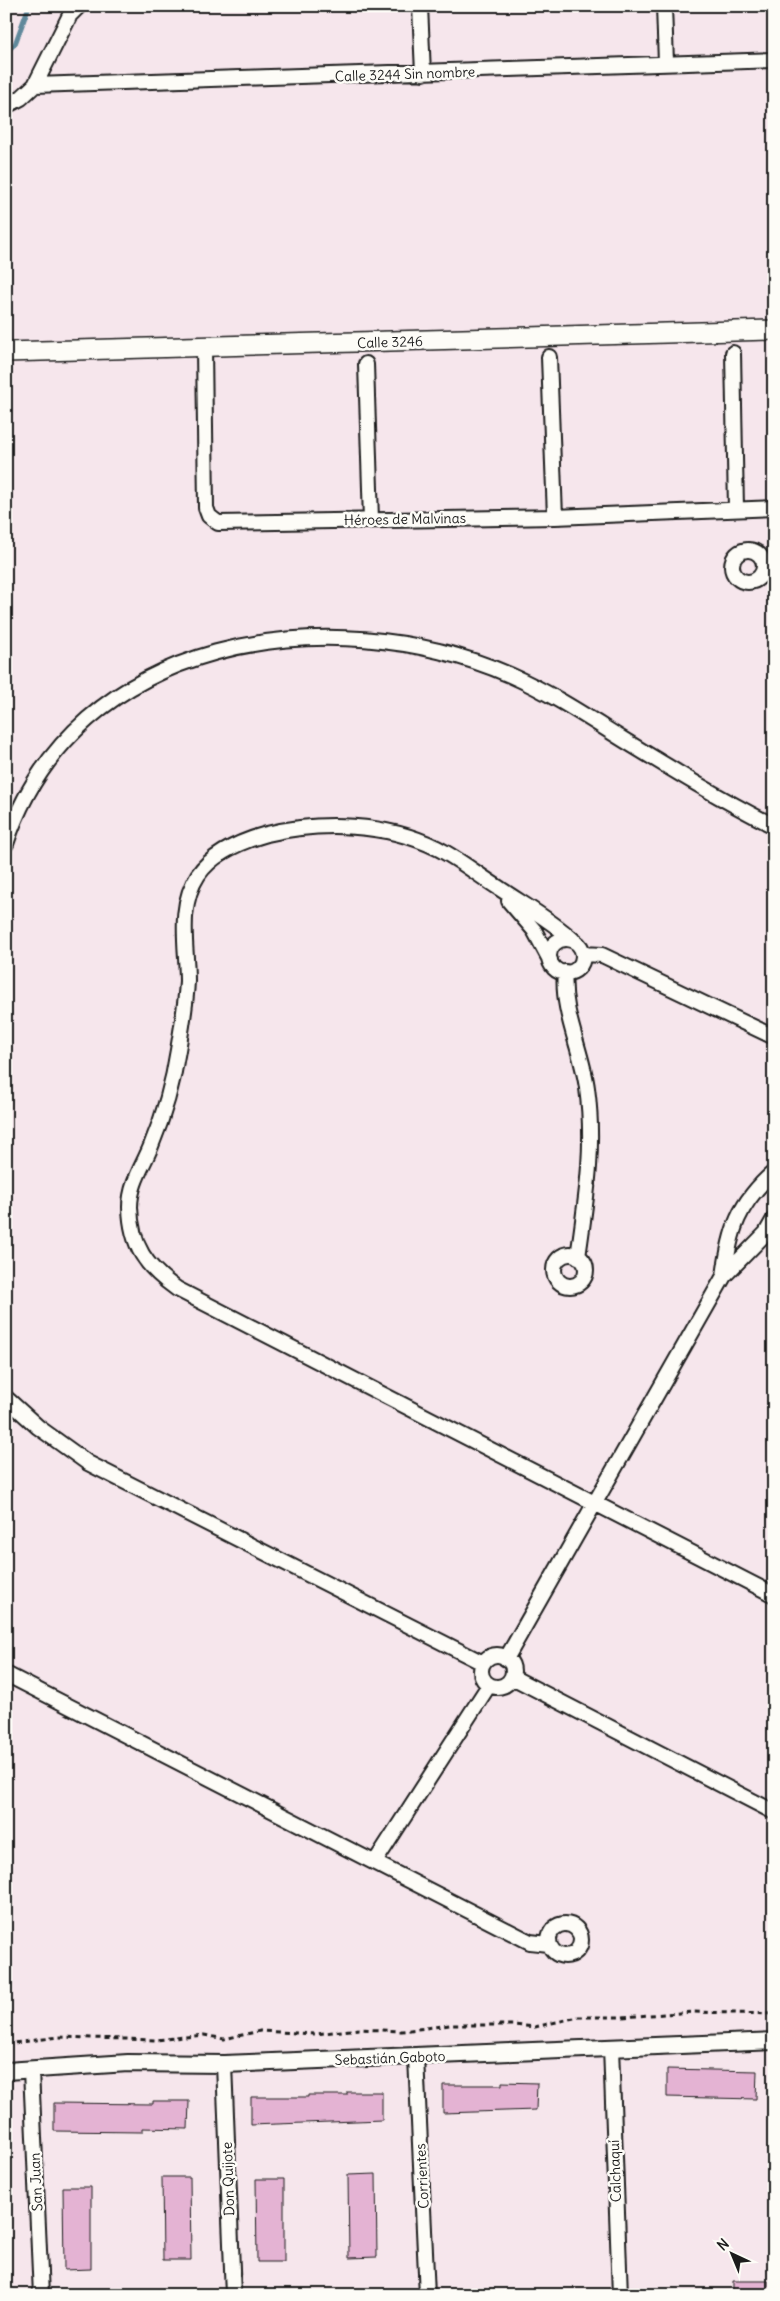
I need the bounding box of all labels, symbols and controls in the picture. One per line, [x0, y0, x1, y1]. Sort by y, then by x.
street label: Calle 3244 Sin nombre [335, 63, 475, 85]
street label: Calle 3246 [357, 332, 423, 352]
street label: Héroes de Malvinas [344, 509, 466, 529]
street label: Sebastián Gaboto [334, 2047, 446, 2069]
street label: Calchaquí [605, 2139, 625, 2203]
street label: Don Quijote [218, 2142, 238, 2216]
street label: Corrientes [411, 2143, 433, 2209]
street label: San Juan [25, 2152, 47, 2212]
north arrow [708, 2228, 758, 2278]
text: N [713, 2235, 733, 2254]

